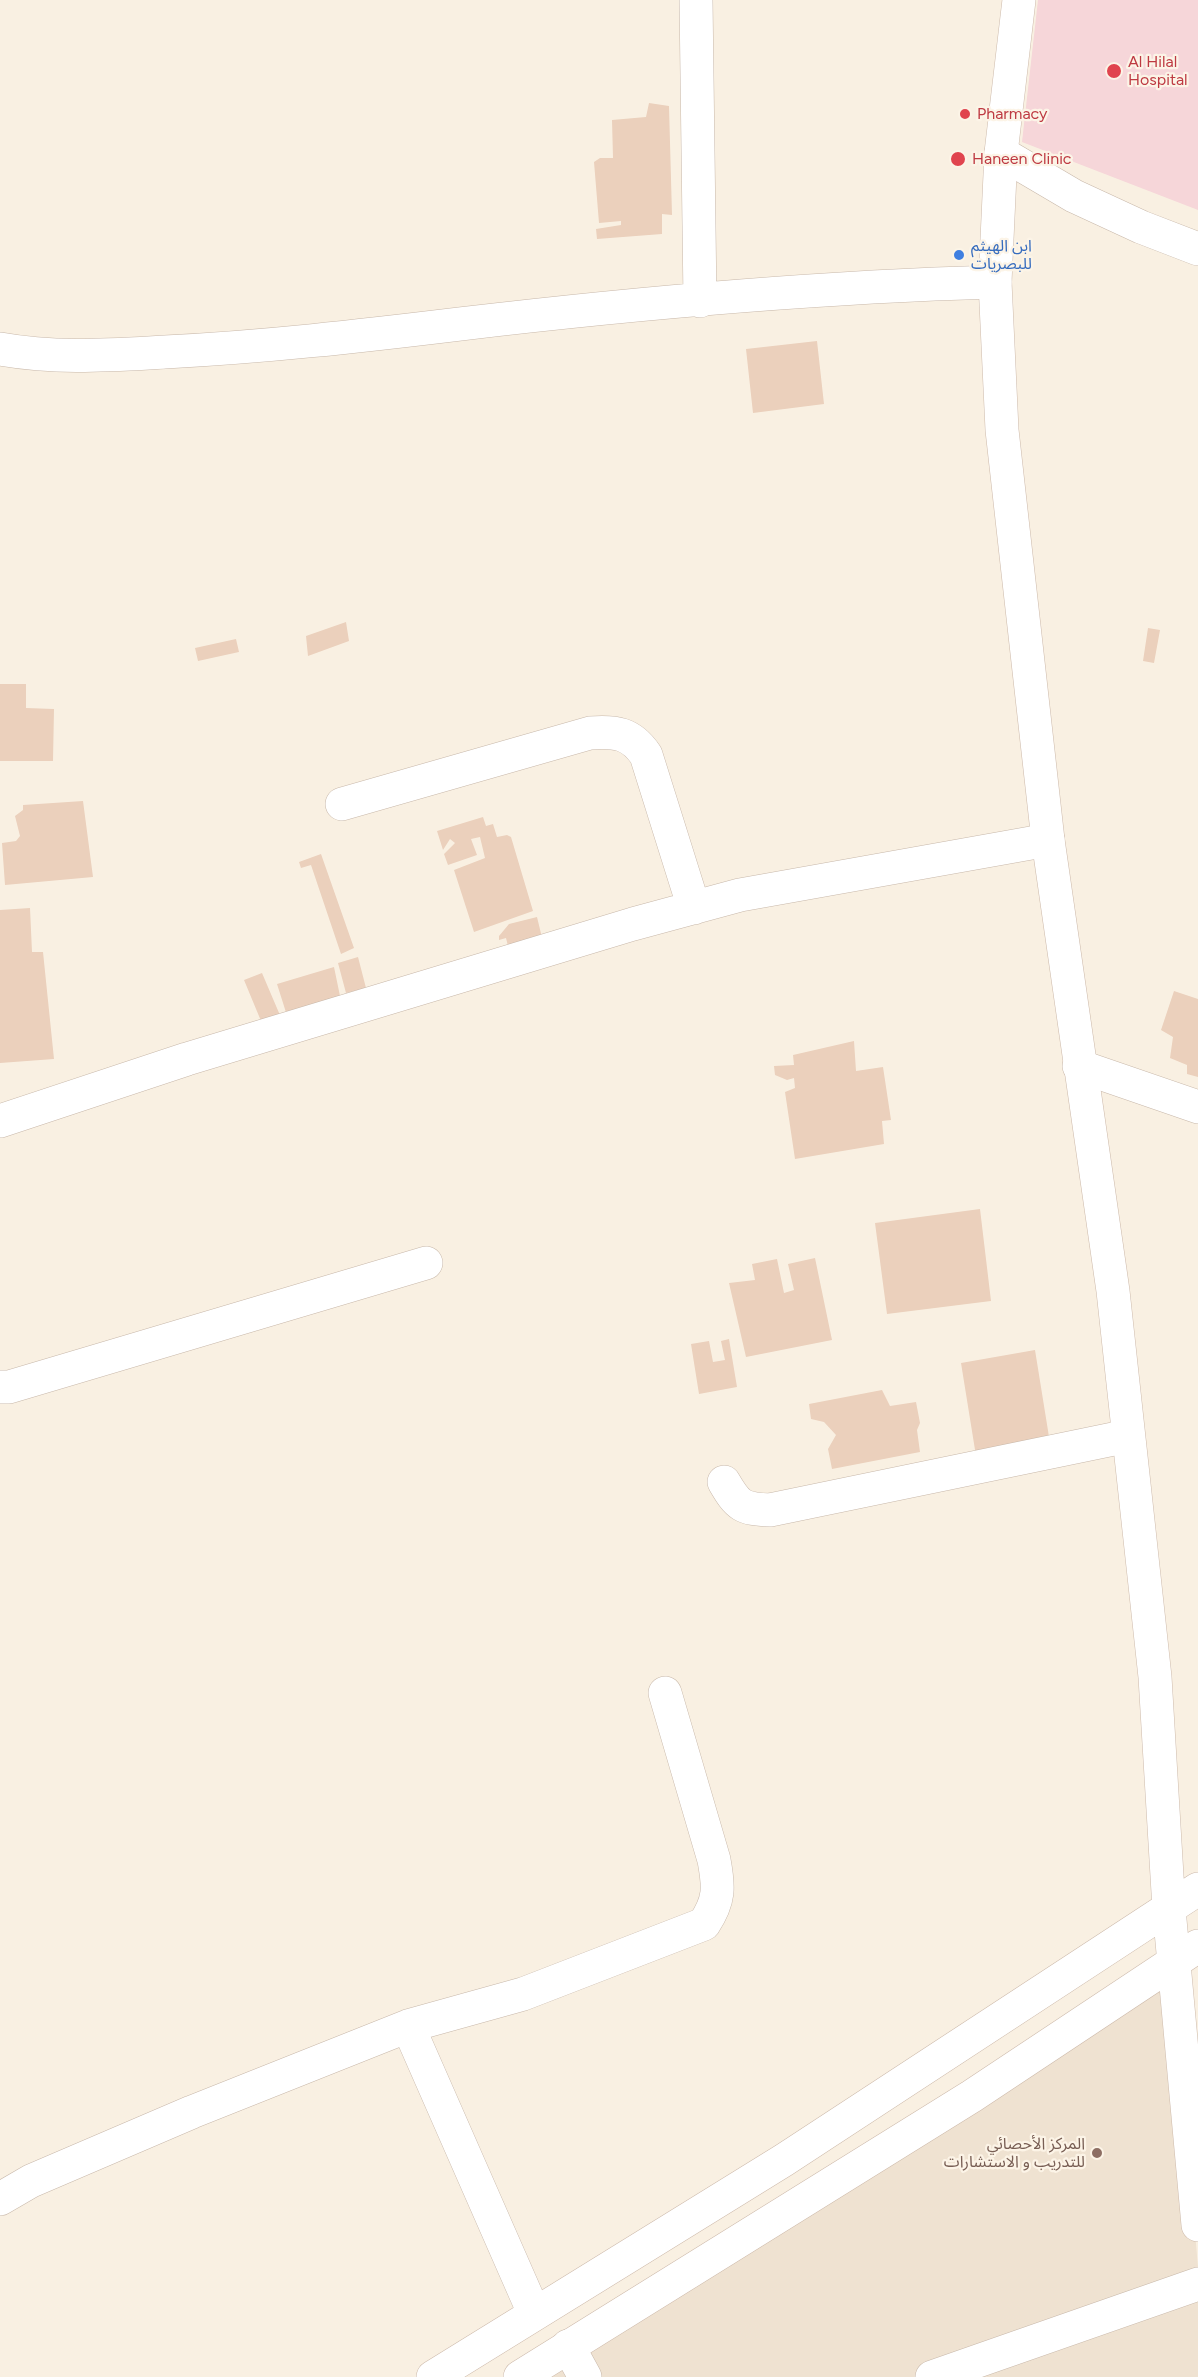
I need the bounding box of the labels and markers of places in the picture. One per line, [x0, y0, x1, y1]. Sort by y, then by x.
place label: Al Hilal Hospital [1128, 52, 1188, 90]
marker: Al Hilal Hospital [1105, 62, 1123, 80]
place label: Pharmacy [977, 104, 1047, 124]
marker: Pharmacy [958, 107, 972, 121]
place label: Haneen Clinic [972, 149, 1072, 169]
marker: Haneen Clinic [949, 150, 967, 168]
place label: ابن الهيثم للبصريات [971, 236, 1032, 274]
marker: ابن الهيثم للبصريات [952, 248, 966, 262]
place label: المركز الأحصائي للتدريب و الاستشارات [944, 2134, 1085, 2172]
marker: المركز الأحصائي للتدريب و الاستشارات [1090, 2146, 1104, 2160]

